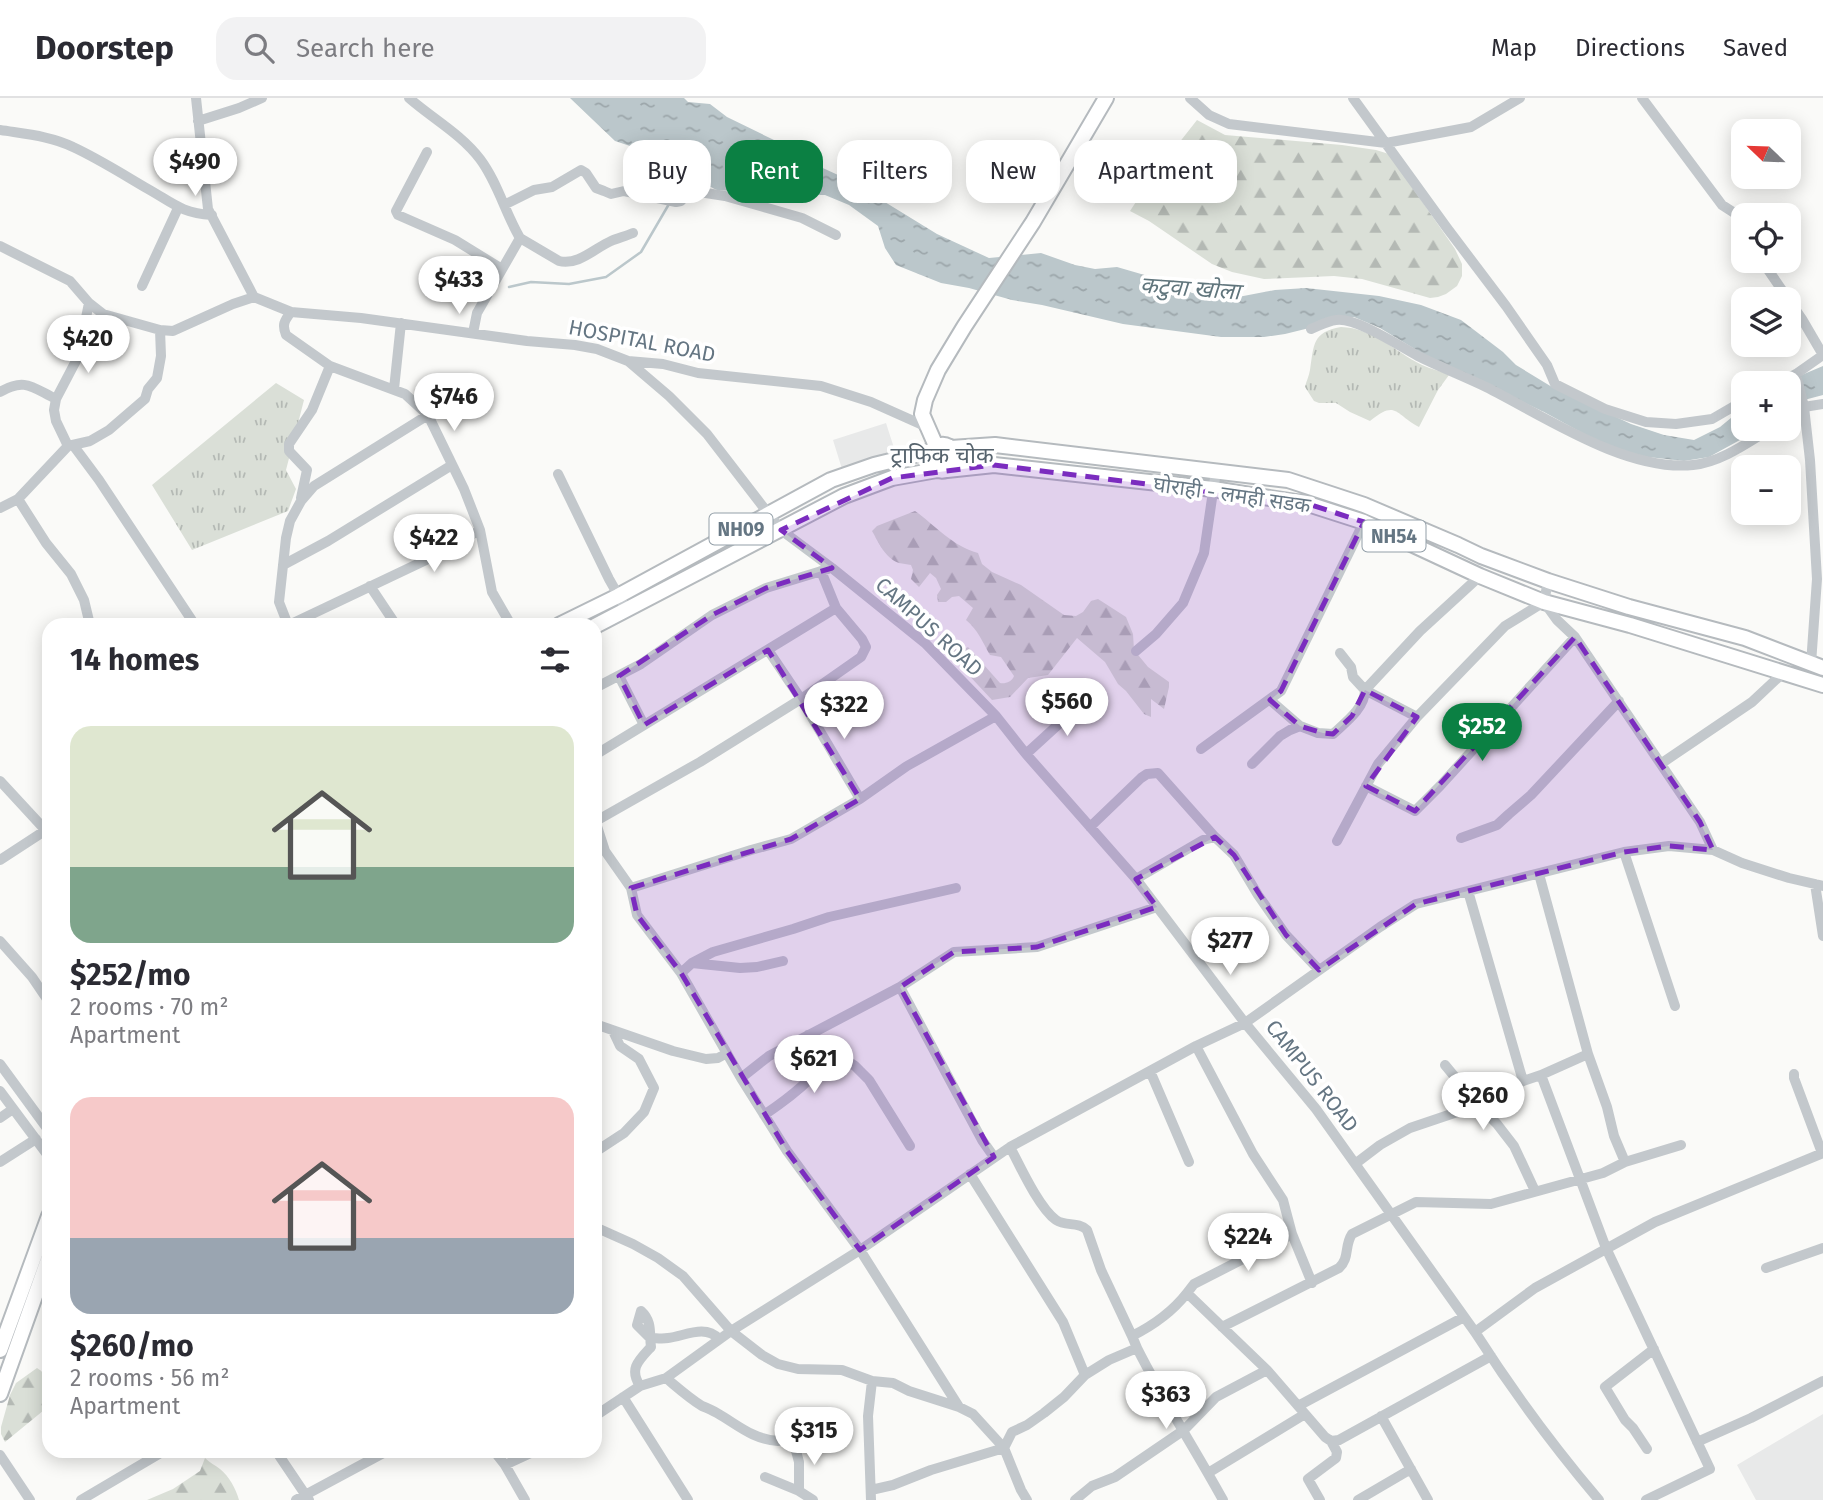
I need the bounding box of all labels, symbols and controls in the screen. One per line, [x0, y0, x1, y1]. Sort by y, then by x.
search box [216, 17, 706, 80]
text: Doorstep [35, 28, 174, 68]
icon: search [240, 29, 278, 67]
text: Search here [296, 33, 435, 64]
text: Map [1491, 34, 1537, 62]
text: Directions [1575, 34, 1685, 62]
text: Saved [1723, 34, 1788, 62]
north arrow [1731, 119, 1801, 189]
map controls [1731, 119, 1801, 525]
pin: $490 [154, 139, 236, 198]
chip: Buy [623, 140, 711, 203]
chip: Rent [725, 140, 823, 203]
chip: Filters [837, 140, 952, 203]
chip: New [966, 140, 1060, 203]
chip: Apartment [1074, 140, 1237, 203]
text: $490 [169, 147, 221, 175]
button: locate [1731, 203, 1801, 273]
pin: $433 [418, 256, 500, 316]
text: $433 [434, 265, 484, 293]
water label: कटुवा खोला [1139, 271, 1245, 307]
button: layers [1731, 287, 1801, 357]
street label: HOSPITAL ROAD [566, 314, 718, 368]
pin: $420 [47, 316, 129, 375]
text: $420 [63, 324, 113, 352]
button: + [1731, 371, 1801, 441]
pin: $746 [413, 374, 495, 433]
text: $746 [430, 382, 478, 410]
district label: ट्राफिक चोक [890, 441, 995, 469]
button: − [1731, 455, 1801, 525]
street label: घोराही - लमही सडक [1152, 471, 1313, 519]
pin: $422 [393, 514, 475, 574]
road number: NH09 [710, 514, 772, 544]
road number: NH54 [1362, 520, 1426, 551]
text: $422 [410, 523, 458, 551]
street label: CAMPUS ROAD [870, 572, 988, 682]
icon: filters [536, 641, 574, 679]
text: 14 homes [70, 642, 199, 678]
pin: $560 [1026, 678, 1108, 738]
pin: $322 [803, 682, 885, 741]
text: $560 [1041, 687, 1093, 715]
text: $322 [820, 690, 868, 718]
pin: $252 [1441, 704, 1523, 763]
text: $252 [1458, 712, 1506, 740]
icon: home [259, 772, 385, 898]
pin: $277 [1189, 918, 1271, 977]
text: $277 [1207, 926, 1253, 954]
text: $252/mo [70, 957, 190, 993]
text: 2 rooms · 70 m² [70, 993, 228, 1021]
street label: CAMPUS ROAD [1260, 1015, 1364, 1137]
text: Apartment [70, 1021, 180, 1049]
pin: $621 [773, 1035, 855, 1095]
text: $621 [790, 1044, 838, 1072]
pin: $260 [1442, 1072, 1524, 1132]
text: $260 [1458, 1081, 1508, 1109]
icon: home [259, 1143, 385, 1269]
pin: $224 [1207, 1214, 1289, 1273]
text: $224 [1224, 1222, 1272, 1250]
text: $260/mo [70, 1328, 194, 1364]
text: 2 rooms · 56 m² [70, 1364, 229, 1392]
pin: $363 [1125, 1372, 1207, 1431]
text: $363 [1141, 1380, 1191, 1408]
text: Apartment [70, 1392, 180, 1420]
pin: $315 [773, 1408, 855, 1467]
text: $315 [790, 1416, 838, 1444]

